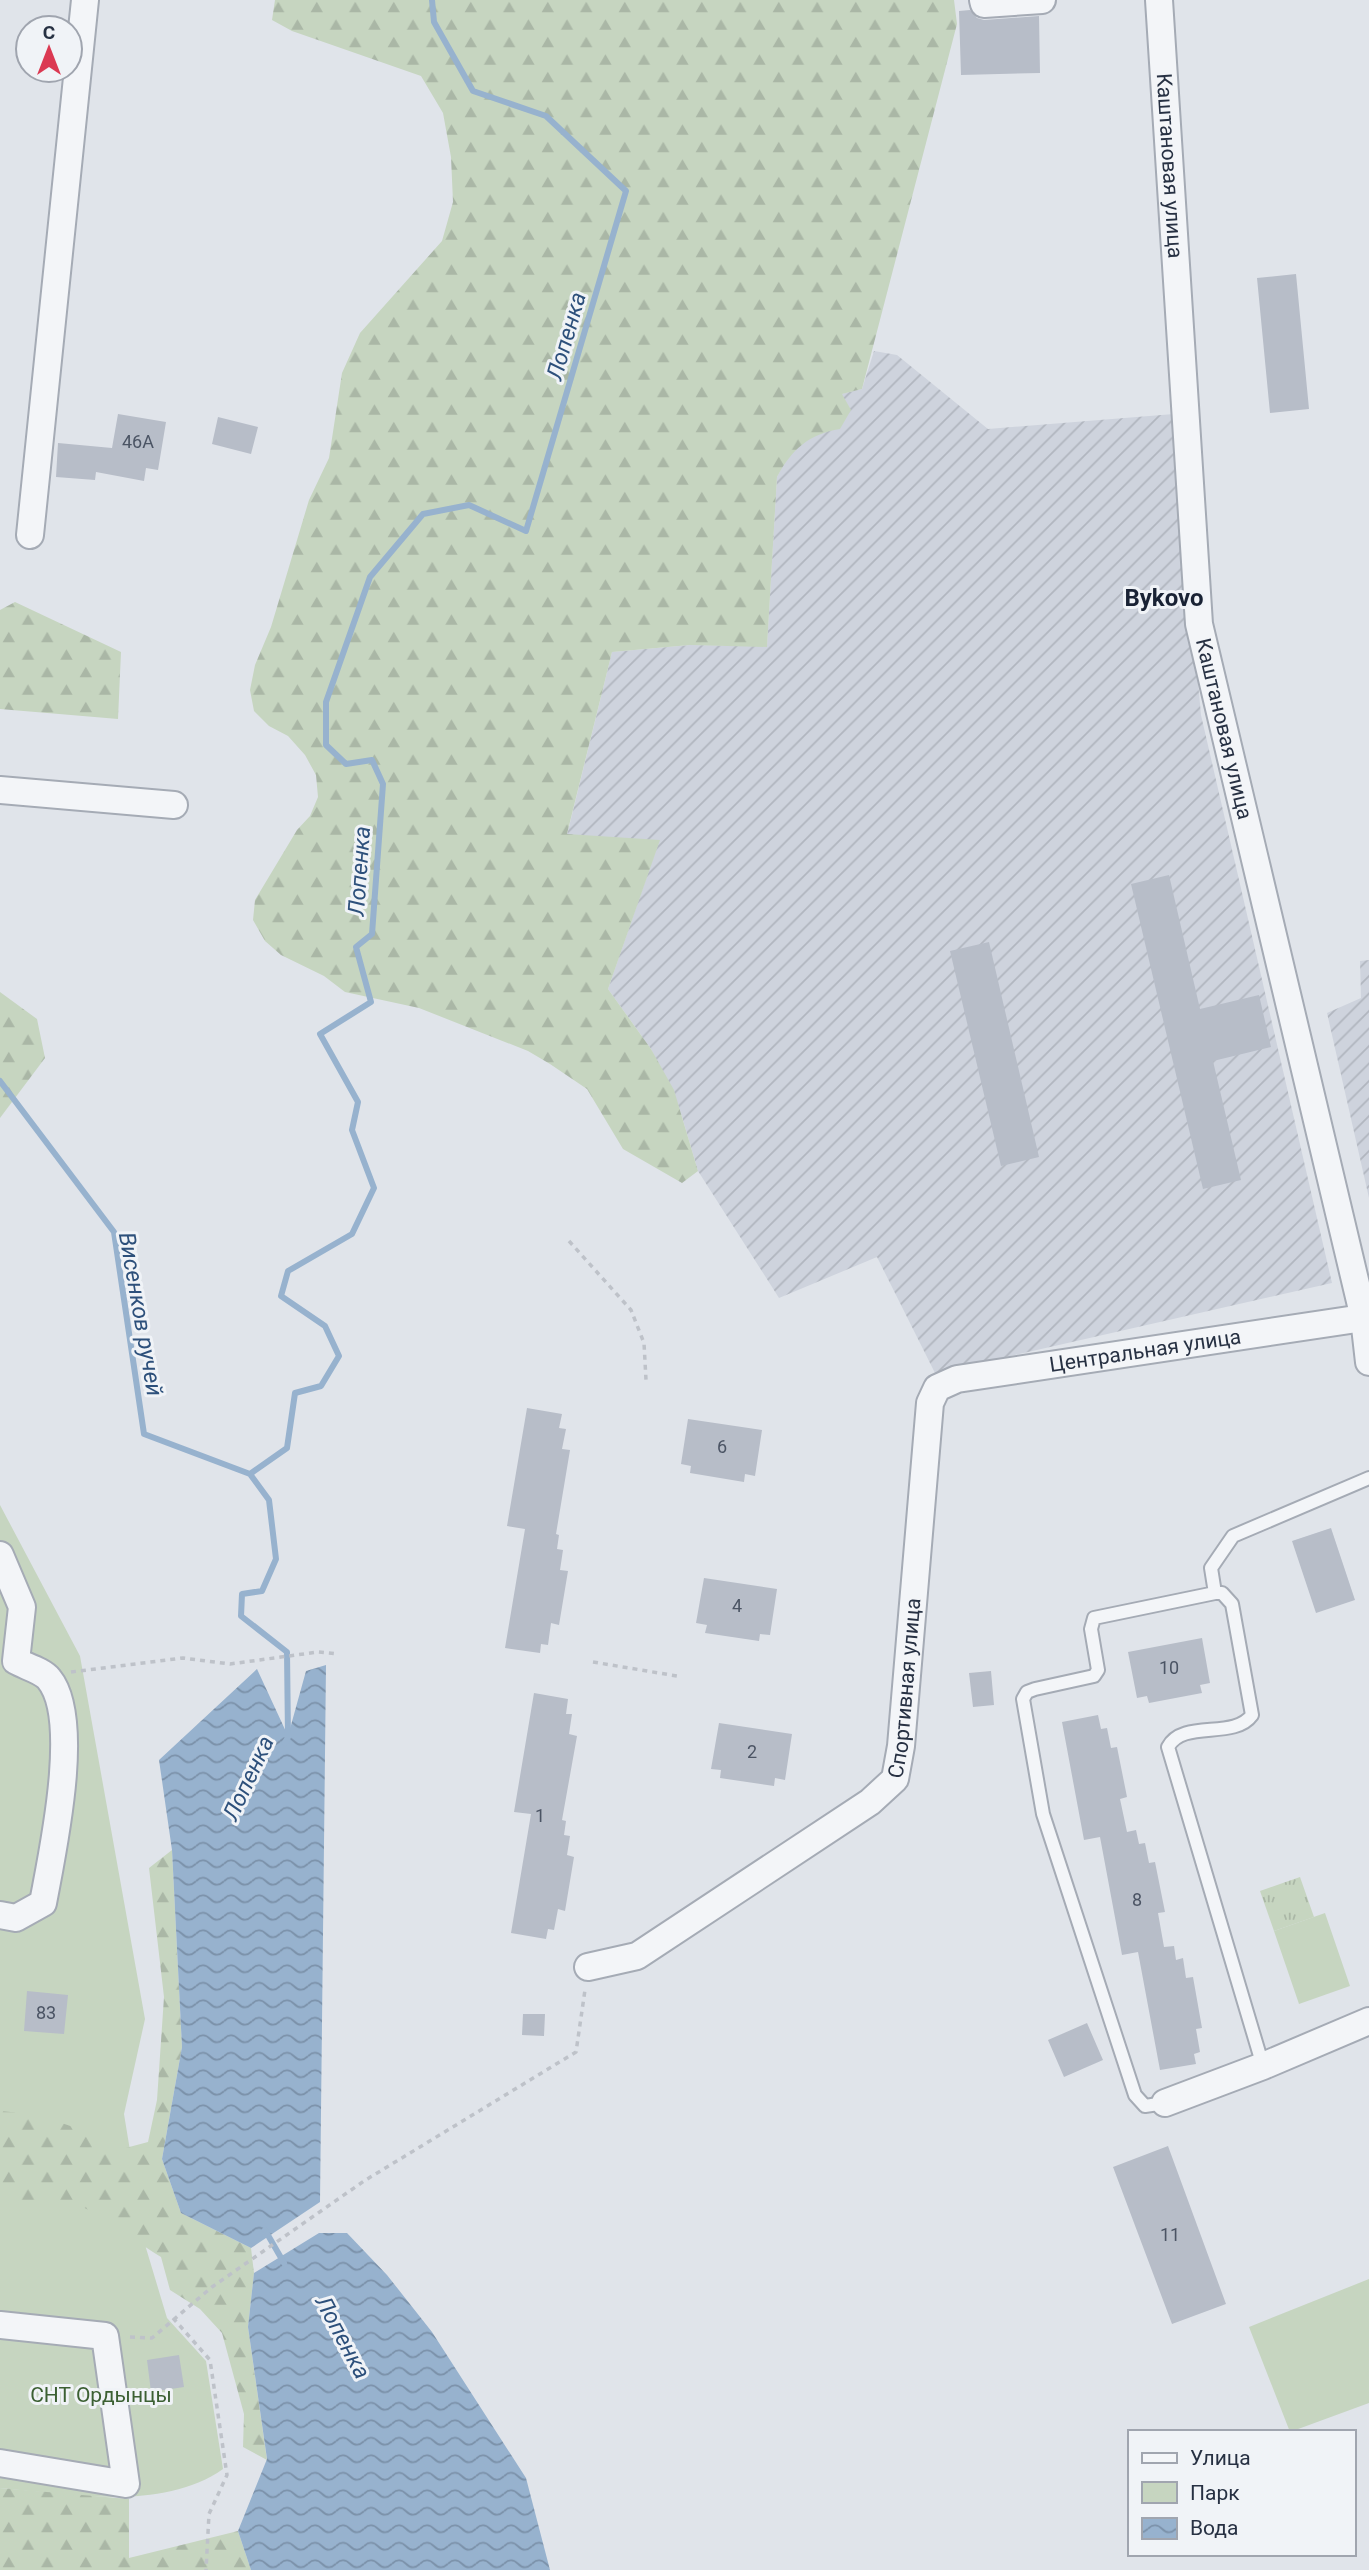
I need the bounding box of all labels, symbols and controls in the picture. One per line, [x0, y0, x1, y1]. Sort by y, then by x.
north arrow [14, 14, 84, 84]
text: С [43, 21, 55, 44]
street label: Каштановая улица [1152, 72, 1188, 259]
water label: Лопенка [541, 289, 592, 384]
house number: 46А [122, 431, 154, 452]
district label: Bykovo [1124, 584, 1204, 612]
street label: Каштановая улица [1191, 636, 1257, 822]
water label: Лопенка [343, 825, 376, 918]
water label: Висенков ручей [113, 1230, 168, 1398]
street label: Центральная улица [1048, 1324, 1243, 1377]
house number: 6 [717, 1436, 727, 1457]
house number: 4 [732, 1595, 742, 1616]
street label: Спортивная улица [883, 1597, 925, 1780]
house number: 10 [1159, 1657, 1179, 1678]
water label: Лопенка [217, 1732, 280, 1826]
house number: 2 [747, 1741, 757, 1762]
house number: 1 [535, 1805, 545, 1826]
house number: 8 [1132, 1889, 1142, 1910]
house number: 83 [36, 2002, 56, 2023]
house number: 11 [1160, 2224, 1180, 2245]
water label: Лопенка [309, 2290, 376, 2383]
park label: СНТ Ордынцы [30, 2383, 172, 2407]
legend [1128, 2430, 1355, 2556]
text: Улица [1190, 2446, 1251, 2470]
text: Парк [1190, 2481, 1240, 2505]
text: Вода [1190, 2516, 1238, 2540]

